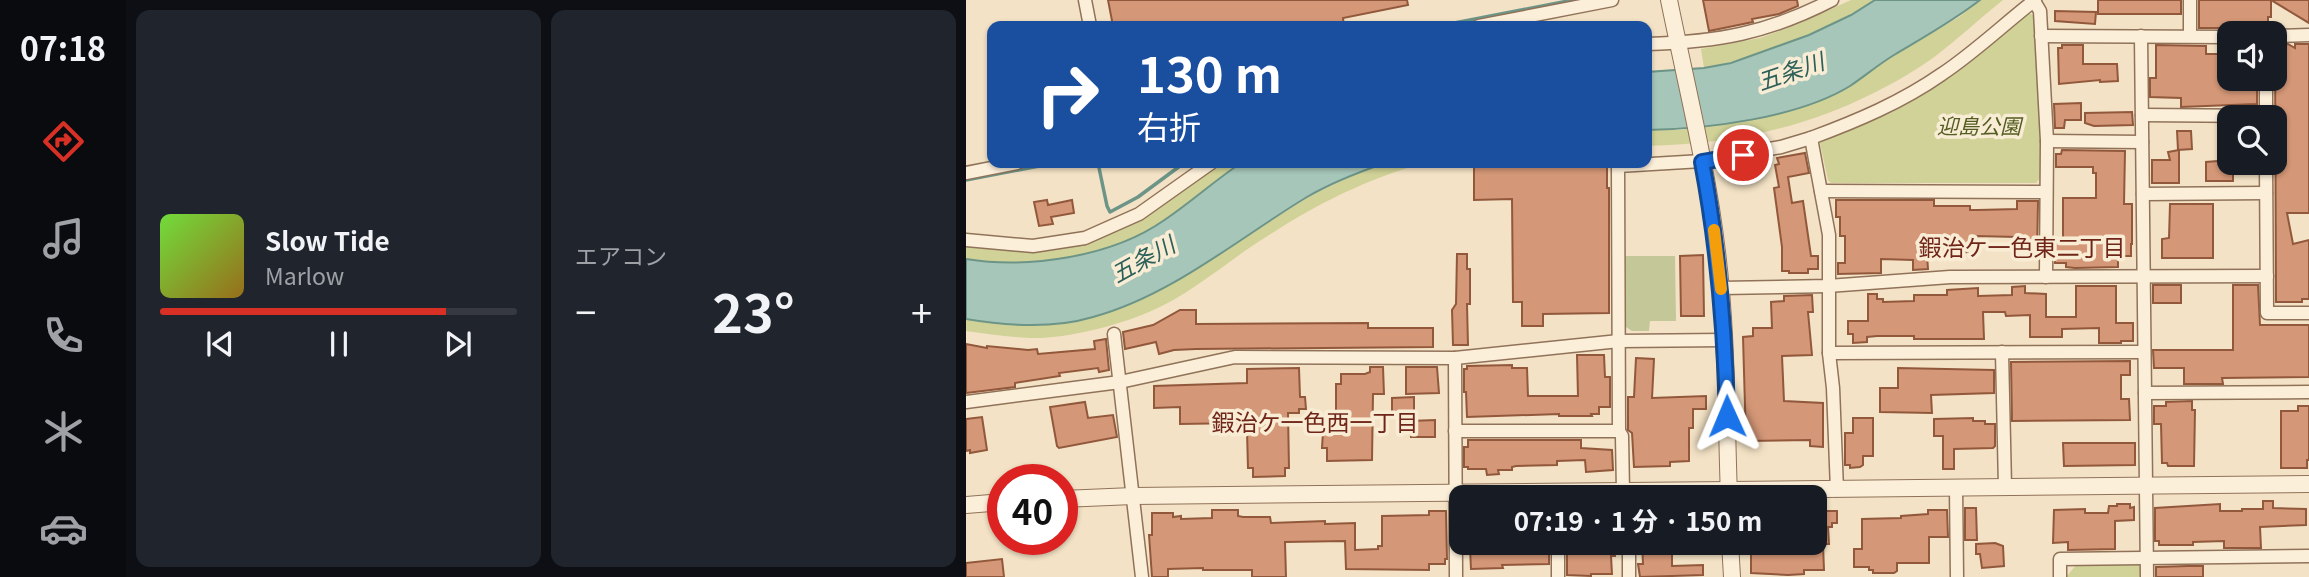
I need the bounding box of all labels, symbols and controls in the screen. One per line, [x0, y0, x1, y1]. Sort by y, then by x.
map controls [2217, 21, 2287, 175]
button: sound [2217, 21, 2287, 91]
text: 07:18 [20, 24, 106, 70]
text: 130 m [1137, 36, 1282, 107]
water label: 五条川 [1752, 42, 1831, 97]
icon: right [1022, 49, 1113, 140]
text: 右折 [1137, 102, 1201, 148]
button: search [2217, 105, 2287, 175]
park label: 迎島公園 [1937, 110, 2024, 140]
icon: directions [39, 117, 88, 166]
pin [1713, 125, 1773, 185]
icon: arrive [1724, 136, 1762, 174]
icon: music [39, 214, 88, 263]
text: Slow Tide [265, 221, 390, 258]
water label: 五条川 [1104, 225, 1183, 290]
district label: 鍜治ケ一色東二丁目 [1919, 229, 2126, 263]
text: エアコン [575, 238, 667, 272]
text: Marlow [265, 258, 344, 292]
text: 23° [712, 273, 795, 348]
text: − [575, 283, 596, 338]
text: + [911, 283, 932, 338]
icon: phone [39, 311, 88, 360]
icon: previous [201, 325, 239, 363]
icon: pause [320, 325, 358, 363]
icon: next [439, 325, 477, 363]
position arrow [1690, 379, 1764, 453]
district label: 鍜治ケ一色西一丁目 [1212, 404, 1419, 438]
icon: climate [39, 407, 88, 456]
speed limit sign: 40 [987, 464, 1078, 555]
text: 07:19 · 1 分 · 150 m [1514, 501, 1762, 538]
icon: car [39, 504, 88, 553]

